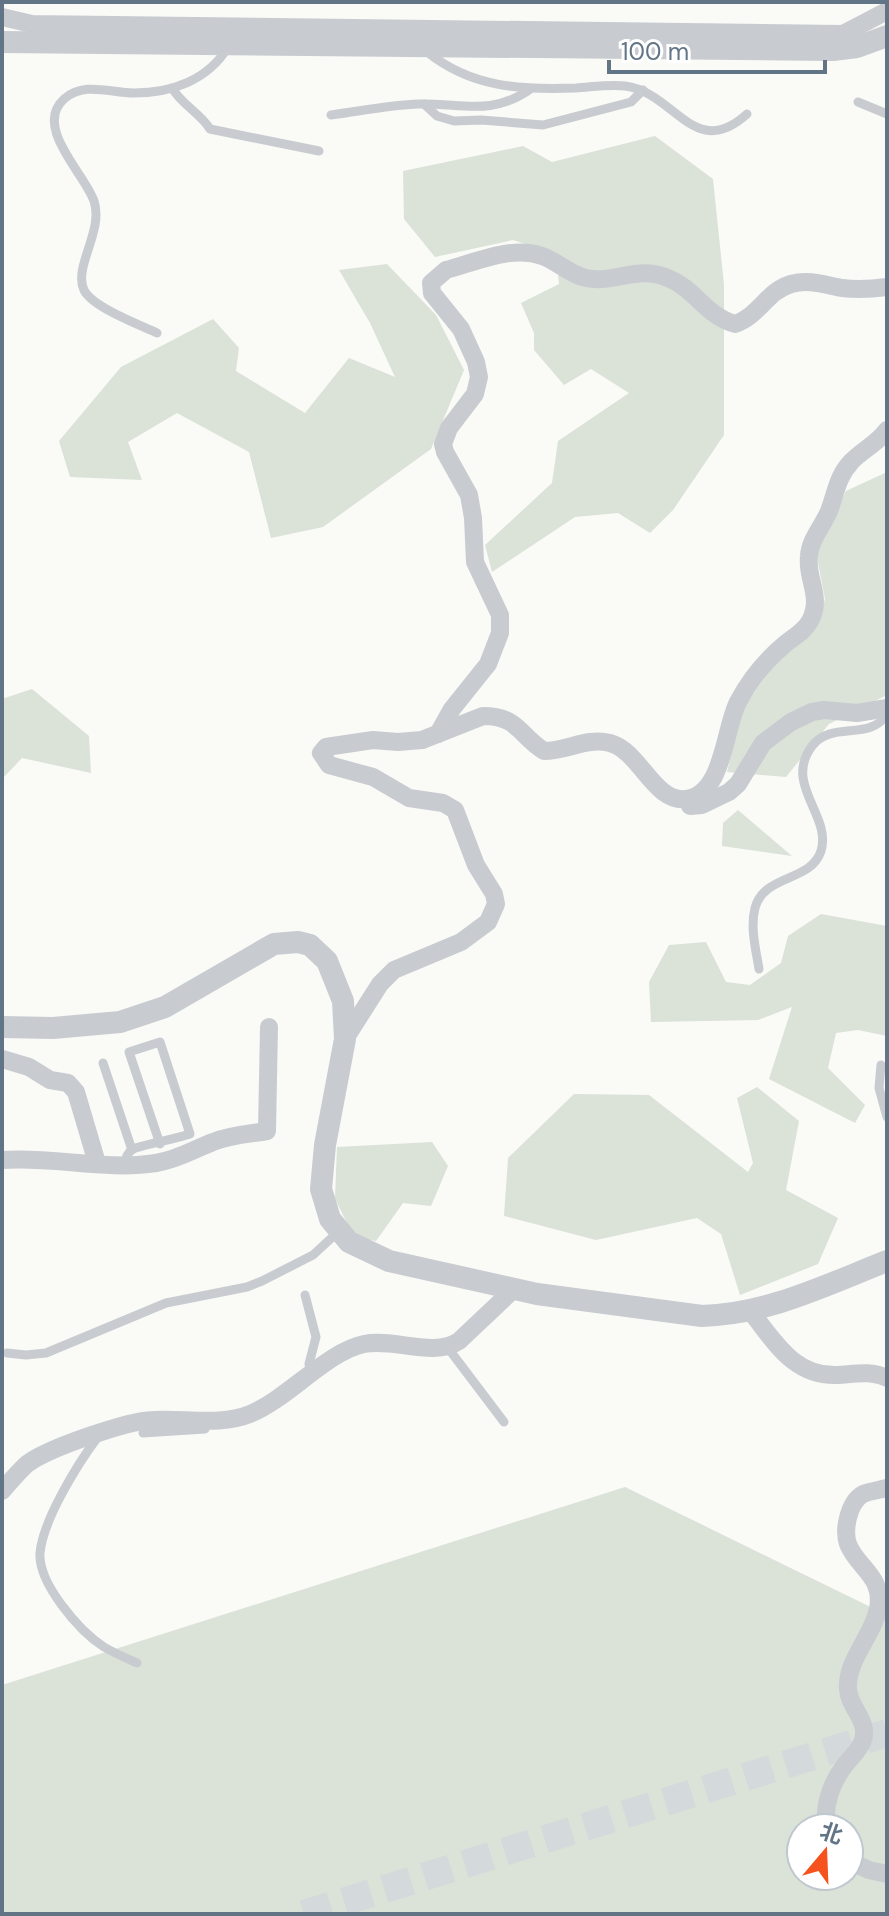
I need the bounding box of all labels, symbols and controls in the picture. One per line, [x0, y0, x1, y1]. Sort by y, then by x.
scale bar [609, 24, 825, 74]
text: 100 m [621, 36, 689, 67]
north arrow [785, 1812, 865, 1892]
text: 北 [816, 1816, 846, 1851]

